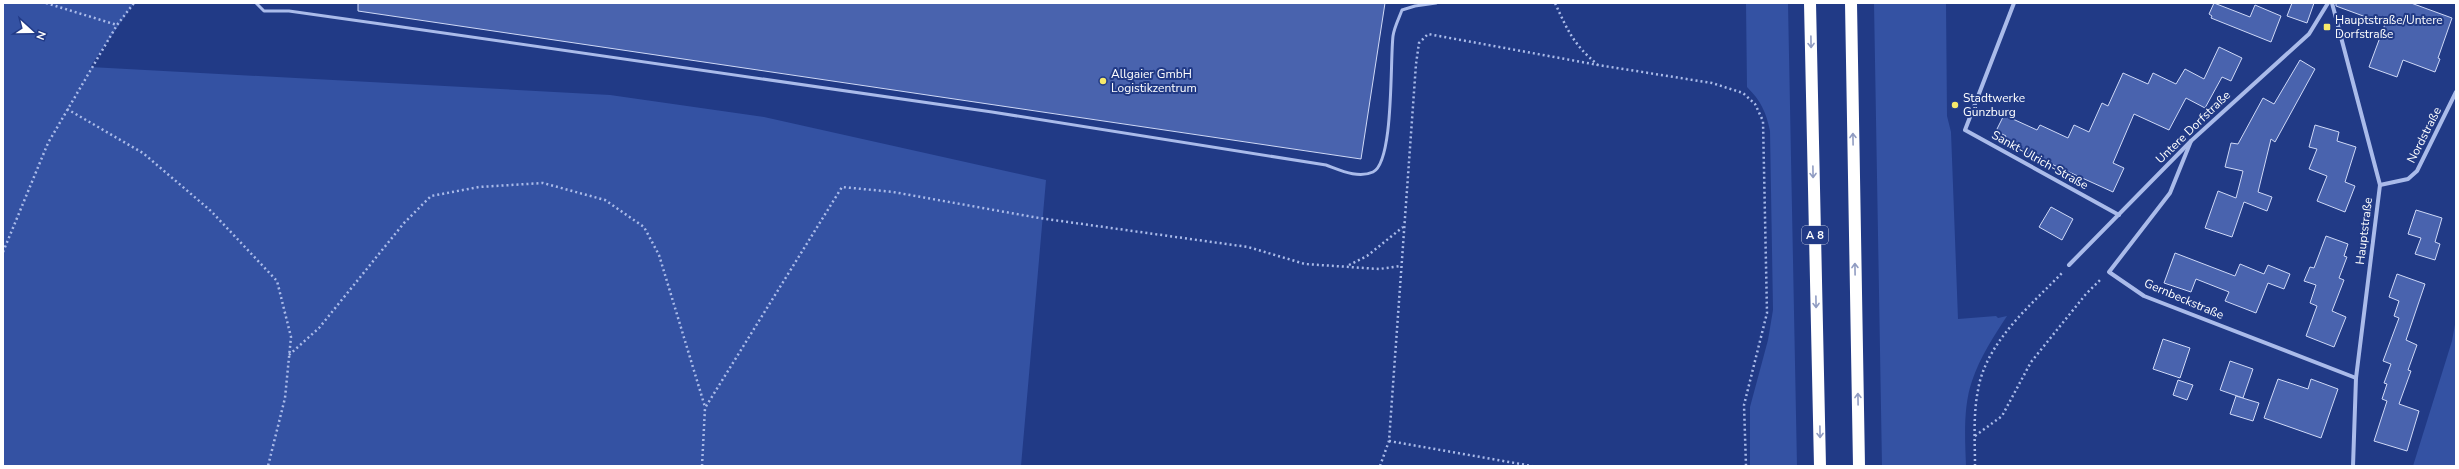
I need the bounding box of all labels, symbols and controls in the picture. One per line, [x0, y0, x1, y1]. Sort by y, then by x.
north arrow [12, 12, 52, 52]
place label: Hauptstraße/Untere Dorfstraße [2335, 12, 2443, 42]
marker: Hauptstraße/Untere Dorfstraße [2322, 22, 2332, 32]
text: N [32, 29, 49, 42]
one-way arrow [1807, 35, 1814, 48]
place label: Allgaier GmbH Logistikzentrum [1111, 66, 1197, 96]
marker: Allgaier GmbH Logistikzentrum [1098, 76, 1108, 86]
street label: Untere Dorfstraße [2152, 87, 2234, 167]
place label: Stadtwerke Günzburg [1963, 90, 2025, 120]
marker: Stadtwerke Günzburg [1950, 100, 1960, 110]
street label: Nordstraße [2403, 104, 2445, 166]
street label: Sankt-Ulrich-Straße [1989, 127, 2091, 193]
one-way arrow [1849, 133, 1857, 146]
one-way arrow [1809, 165, 1817, 178]
street label: Hauptstraße [2352, 196, 2376, 266]
road number: A 8 [1802, 226, 1828, 244]
one-way arrow [1852, 263, 1859, 276]
street label: Gernbeckstraße [2142, 275, 2226, 323]
one-way arrow [1813, 295, 1820, 308]
one-way arrow [1854, 393, 1862, 406]
one-way arrow [1816, 425, 1823, 438]

